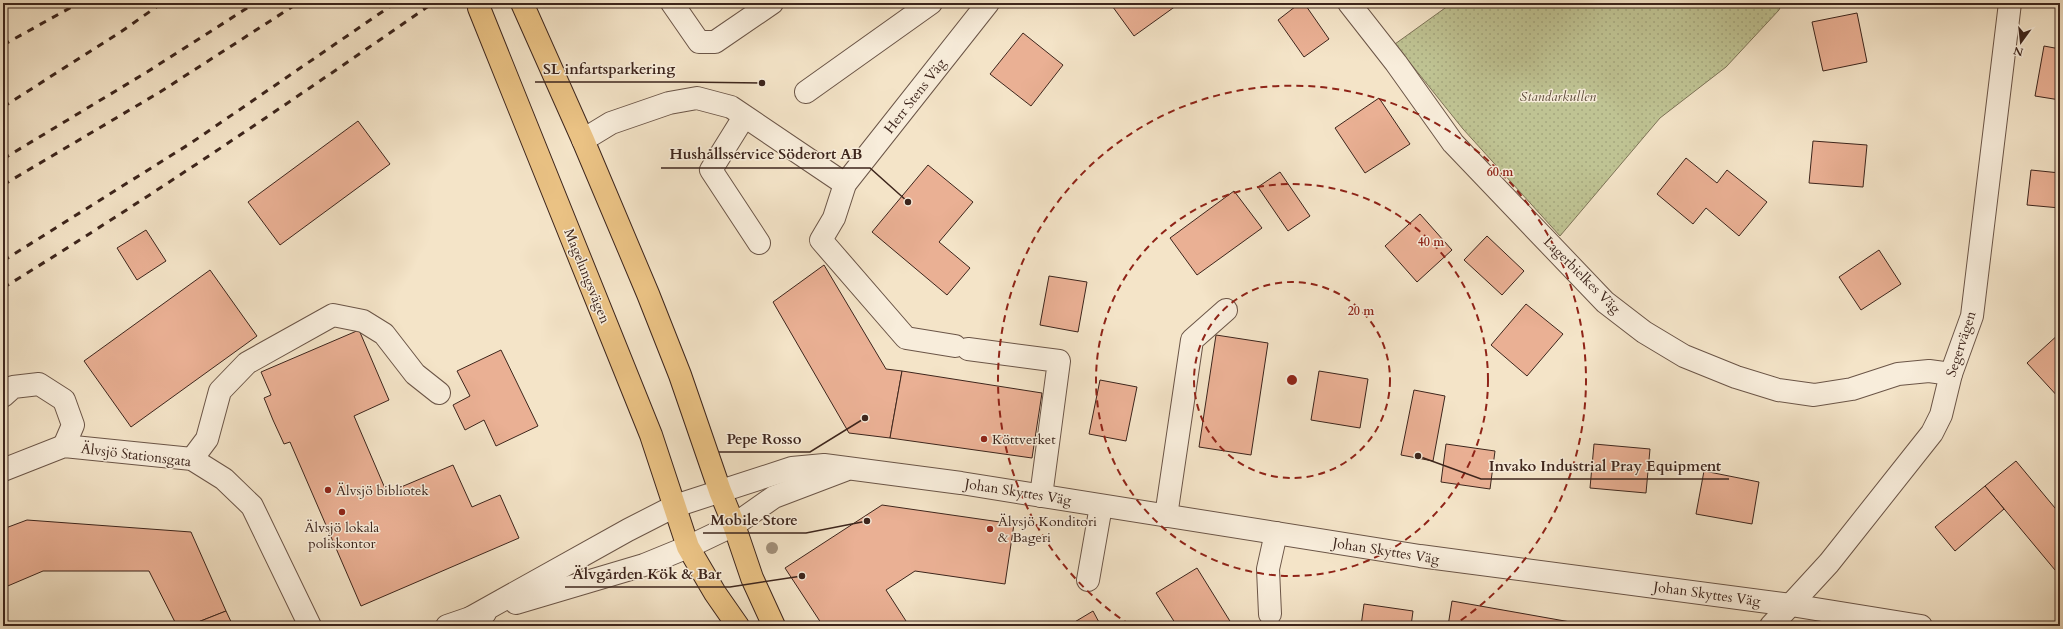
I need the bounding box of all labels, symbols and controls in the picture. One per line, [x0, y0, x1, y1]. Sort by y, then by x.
north arrow [2001, 22, 2041, 62]
text: N [2012, 43, 2025, 60]
street label: Herr Stens Väg [880, 54, 950, 138]
callout: SL infartsparkering [535, 55, 683, 82]
text: SL infartsparkering [543, 59, 675, 79]
park label: Standarkullen [1520, 87, 1596, 106]
callout: Hushållsservice Söderort AB [661, 141, 870, 168]
text: Hushållsservice Söderort AB [670, 144, 863, 164]
text: 60 m [1487, 164, 1514, 180]
street label: Magelungsvägen [559, 226, 615, 326]
street label: Lagerbielkes Väg [1539, 232, 1625, 318]
text: 40 m [1418, 234, 1445, 250]
text: 20 m [1348, 303, 1375, 319]
street label: Segervägen [1941, 309, 1981, 379]
centre of rings [1285, 373, 1299, 387]
callout: Pepe Rosso [719, 425, 810, 452]
text: Pepe Rosso [727, 429, 802, 449]
place label: Köttverket [992, 430, 1056, 449]
marker: Köttverket [979, 434, 989, 444]
street label: Älvsjö Stationsgata [80, 439, 192, 471]
callout: Invako Industrial Pray Equipment [1481, 452, 1729, 479]
text: Invako Industrial Pray Equipment [1489, 456, 1722, 476]
street label: Johan Skyttes Väg [961, 474, 1073, 510]
place label: Älvsjö bibliotek [336, 481, 429, 500]
marker: Älvsjö bibliotek [323, 485, 333, 495]
callout: Mobile Store [703, 506, 806, 533]
marker: Älvsjö lokala poliskontor [337, 507, 347, 517]
text: Mobile Store [710, 510, 798, 530]
place label: Älvsjö Konditori & Bageri [998, 512, 1097, 547]
place label: Älvsjö lokala poliskontor [305, 518, 379, 553]
marker: Älvsjö Konditori & Bageri [985, 524, 995, 534]
street label: Johan Skyttes Väg [1329, 533, 1441, 569]
callout: Älvgården Kök & Bar [565, 560, 730, 587]
text: Älvgården Kök & Bar [572, 564, 723, 584]
street label: Johan Skyttes Väg [1650, 577, 1762, 611]

